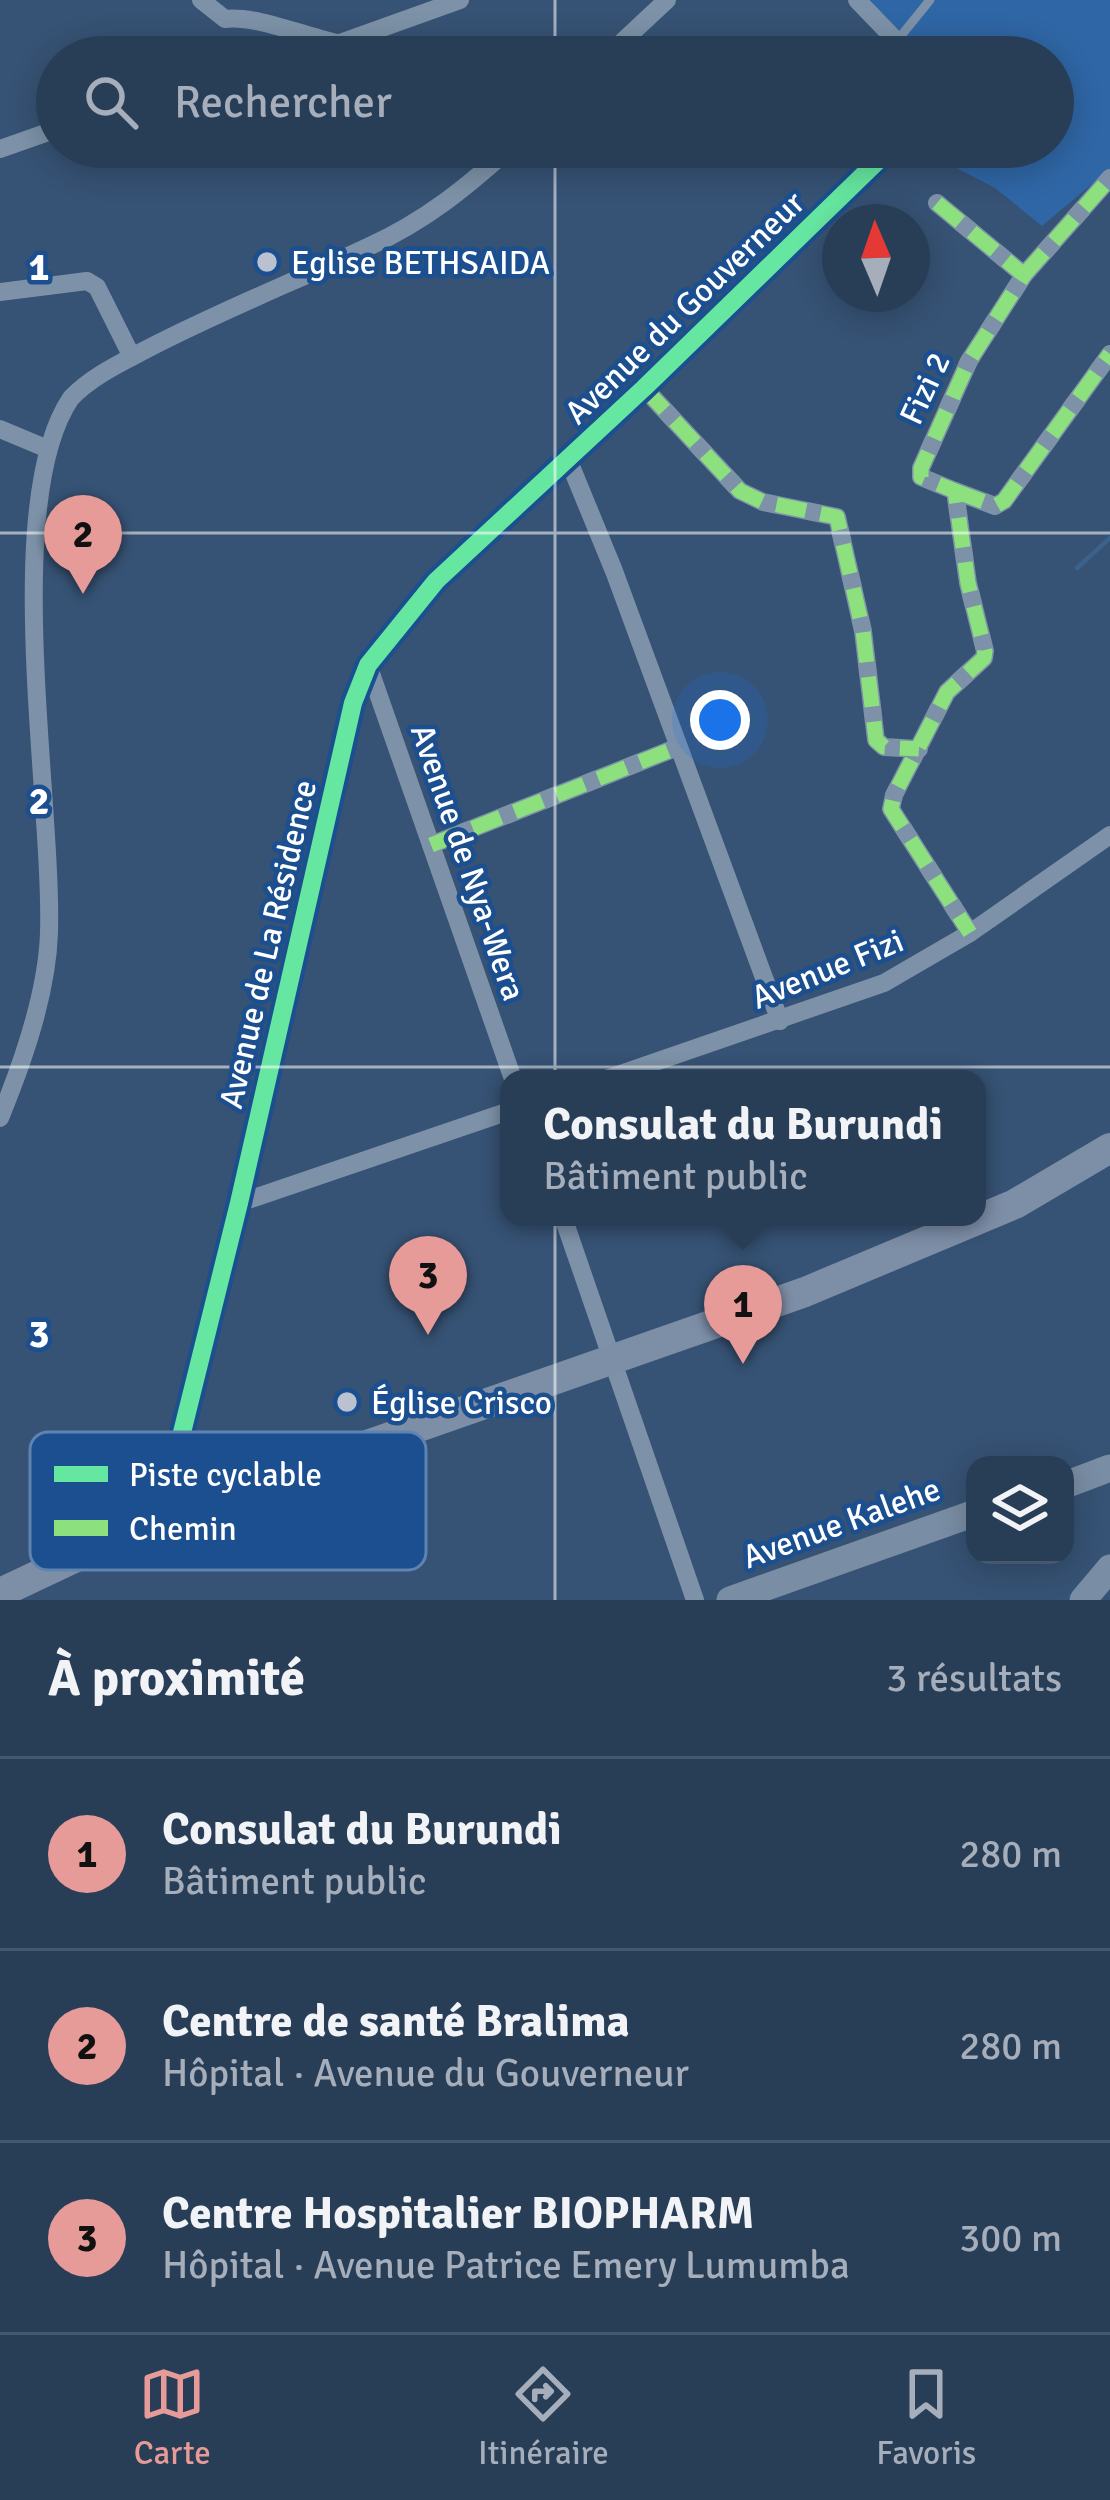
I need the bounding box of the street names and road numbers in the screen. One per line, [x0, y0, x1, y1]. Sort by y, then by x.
street label: Avenue du Gouverneur [557, 183, 814, 433]
street label: Fizi 2 [891, 346, 960, 431]
street label: Avenue de Nya-Wera [401, 719, 534, 1006]
street label: Avenue de La Résidence [211, 776, 326, 1113]
street label: Avenue Fizi [746, 920, 910, 1018]
street label: Avenue Kalehe [737, 1469, 946, 1578]

